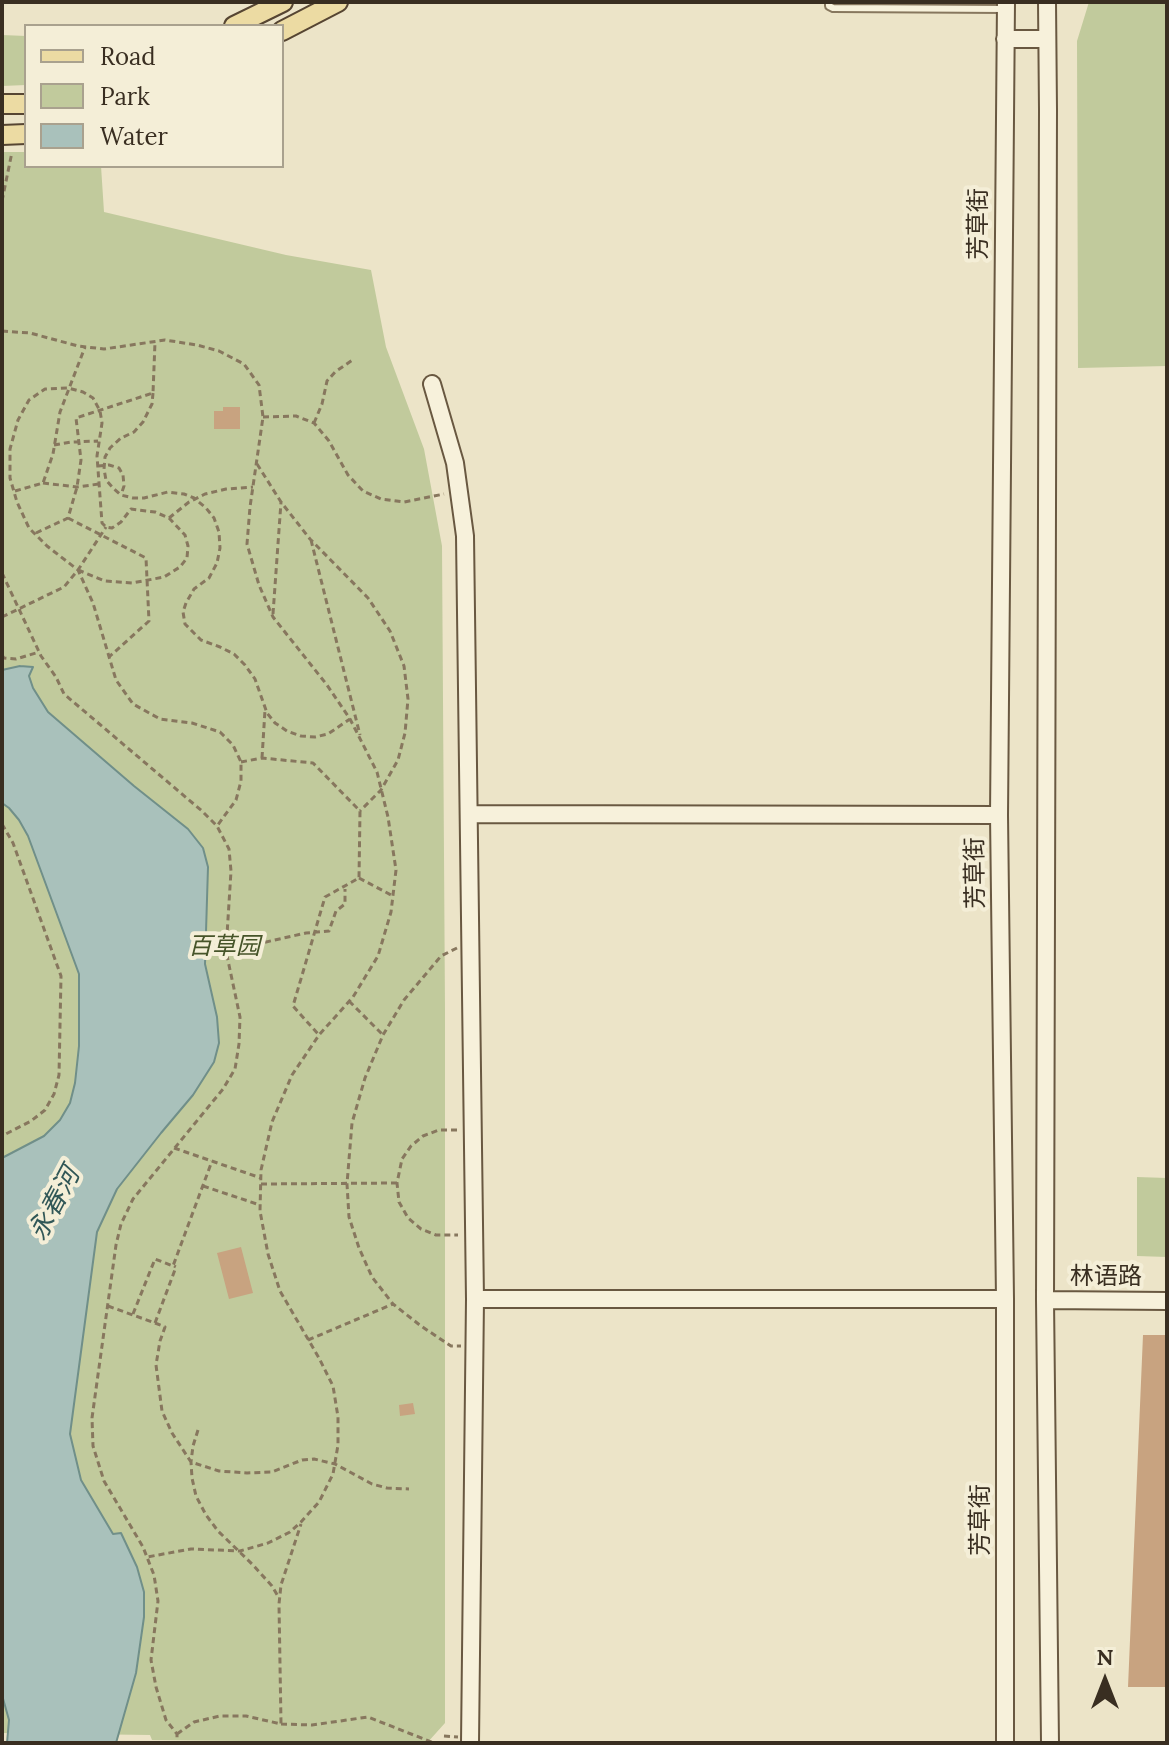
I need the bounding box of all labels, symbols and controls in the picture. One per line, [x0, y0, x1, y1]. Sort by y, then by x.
legend [24, 24, 284, 168]
text: Road [100, 41, 156, 72]
text: Park [100, 81, 150, 112]
text: Water [100, 121, 168, 152]
street label: 芳草街 [965, 188, 993, 260]
street label: 芳草街 [961, 837, 991, 909]
park label: 百草园 [188, 933, 260, 961]
water label: 永春河 [23, 1162, 87, 1246]
street label: 林语路 [1070, 1263, 1142, 1291]
street label: 芳草街 [967, 1484, 995, 1556]
north arrow [1065, 1641, 1145, 1721]
text: N [1096, 1643, 1114, 1671]

